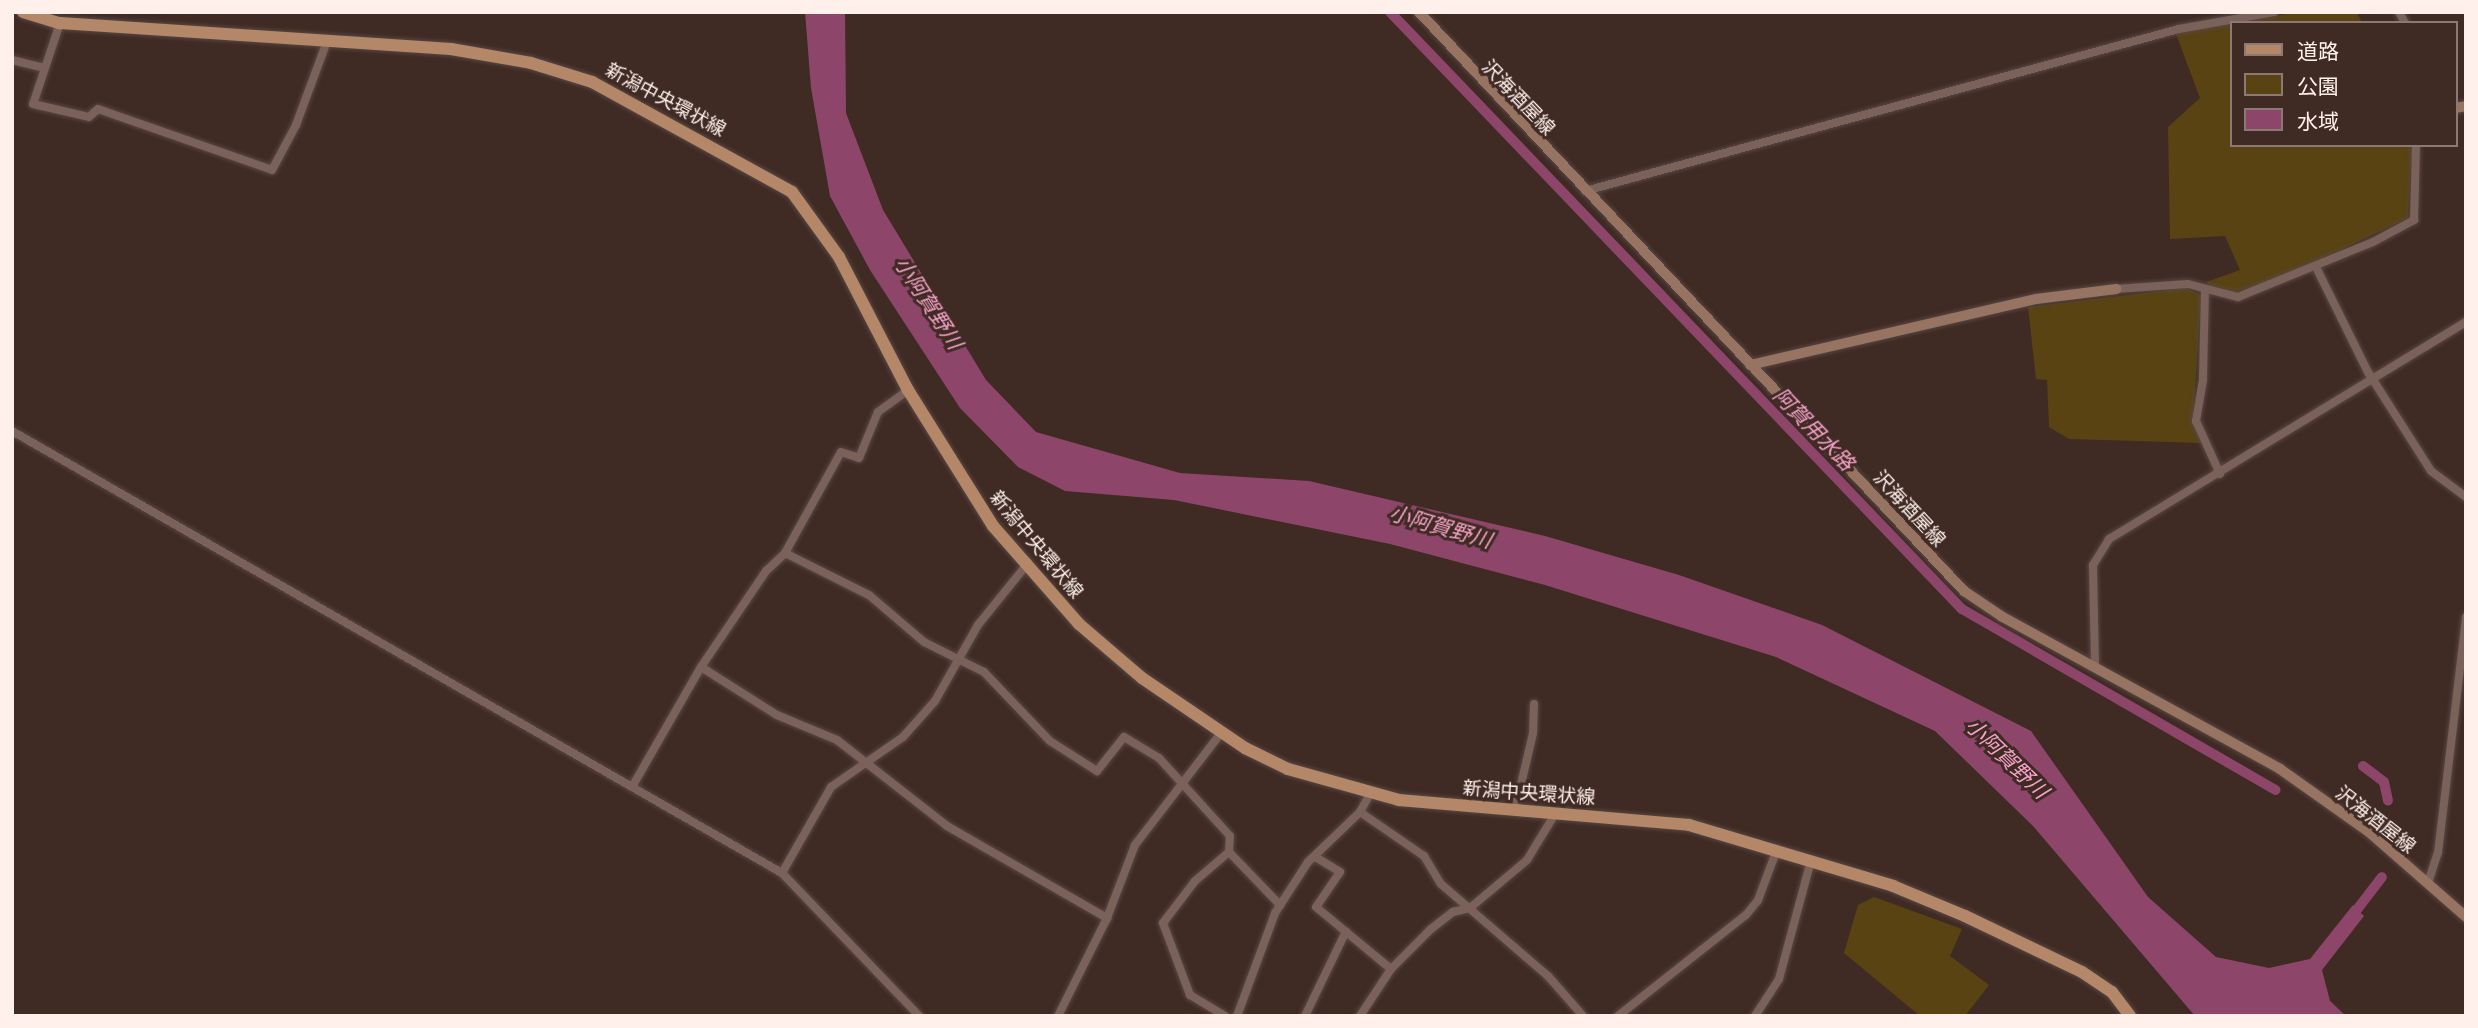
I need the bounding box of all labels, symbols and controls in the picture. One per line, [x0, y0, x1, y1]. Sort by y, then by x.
legend [2230, 21, 2457, 147]
text: 道路 [2297, 36, 2339, 64]
street label: 沢海酒屋線 [1478, 55, 1560, 139]
street label: 新潟中央環状線 [602, 58, 730, 140]
text: 公園 [2297, 71, 2339, 99]
text: 水域 [2297, 106, 2339, 134]
water label: 小阿賀野川 [891, 251, 969, 353]
water label: 阿賀用水路 [1769, 381, 1861, 475]
street label: 沢海酒屋線 [1869, 465, 1951, 551]
street label: 新潟中央環状線 [986, 486, 1088, 602]
water label: 小阿賀野川 [1387, 498, 1495, 552]
water label: 小阿賀野川 [1961, 711, 2055, 803]
street label: 新潟中央環状線 [1462, 776, 1596, 808]
street label: 沢海酒屋線 [2332, 781, 2420, 857]

